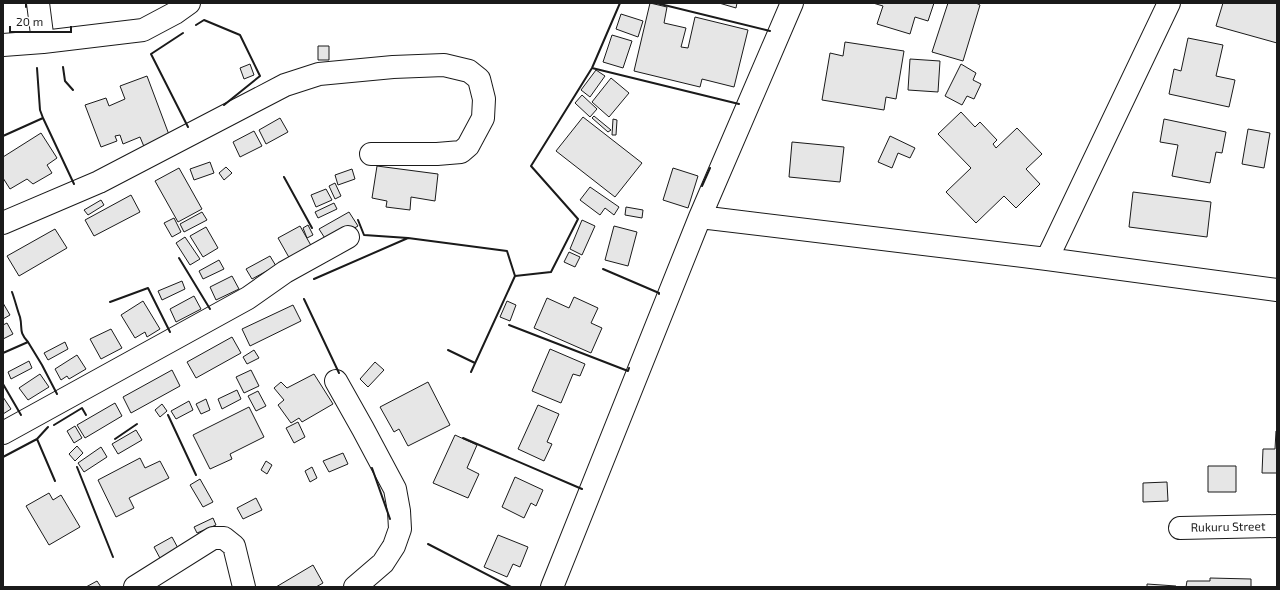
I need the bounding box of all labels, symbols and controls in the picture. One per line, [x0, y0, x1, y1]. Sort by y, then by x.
scale bar [10, 8, 71, 34]
text: 20 m [16, 14, 43, 28]
street label: Rukuru Street [1190, 518, 1266, 534]

